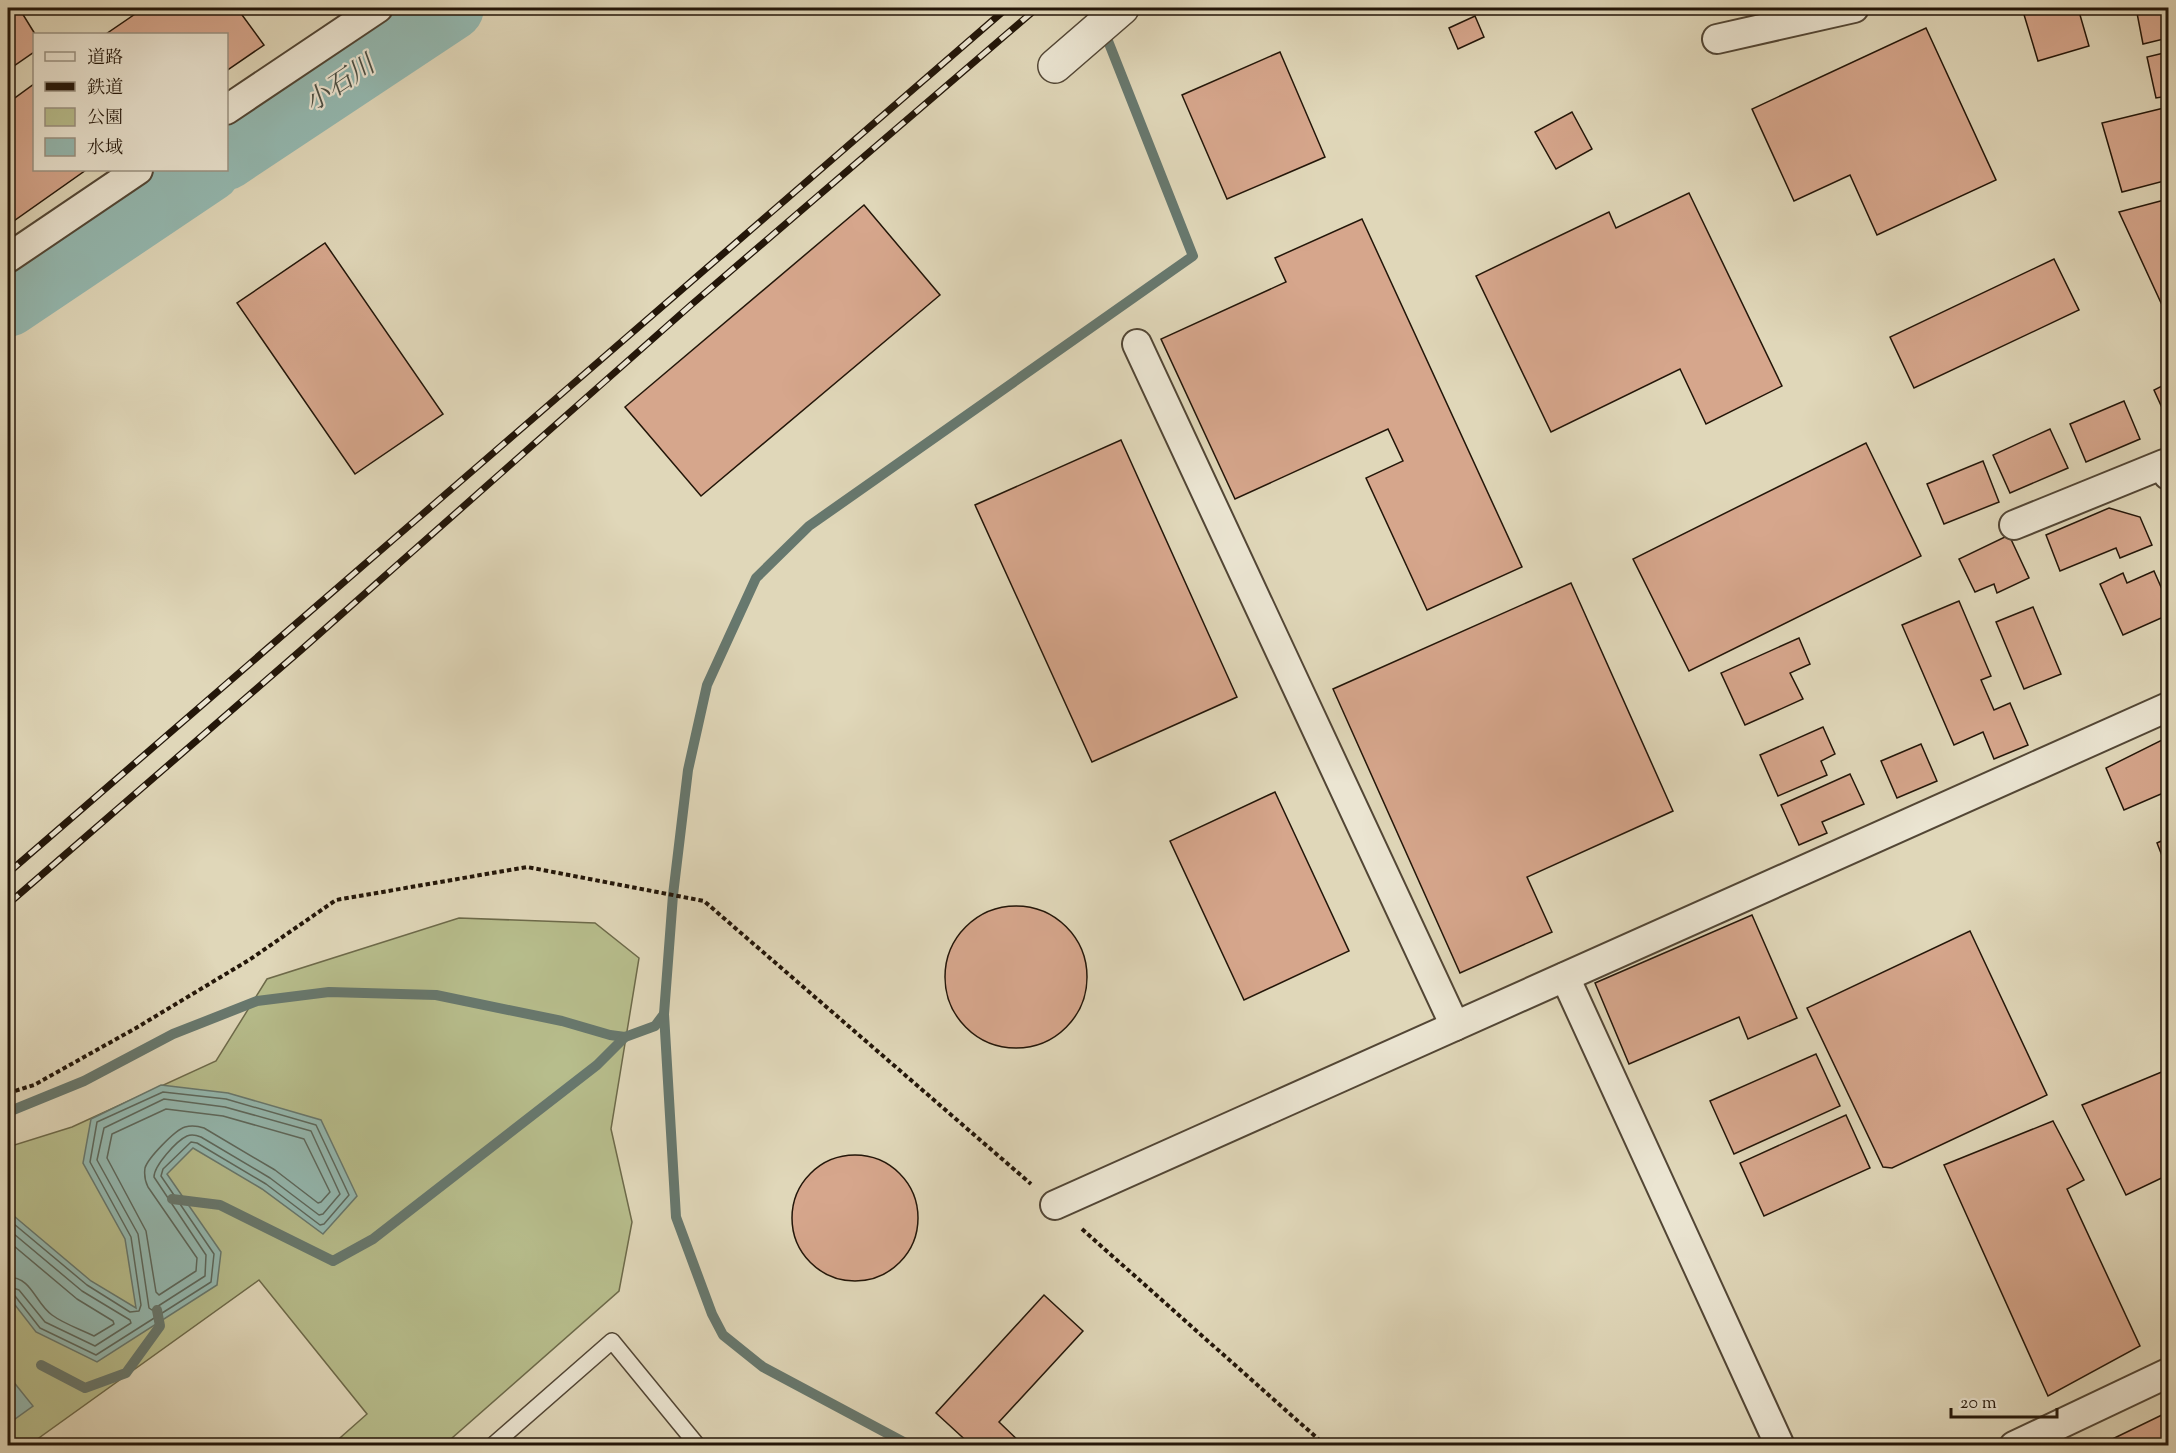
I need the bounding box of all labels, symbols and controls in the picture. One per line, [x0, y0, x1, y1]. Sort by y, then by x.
legend [33, 33, 228, 171]
text: 道路 [87, 46, 123, 72]
water label: 小石川 [298, 46, 386, 122]
text: 鉄道 [87, 76, 123, 102]
text: 公園 [87, 106, 123, 132]
text: 水域 [87, 136, 123, 162]
scale bar [1951, 1381, 2058, 1419]
text: 20 m [1960, 1391, 1997, 1417]

